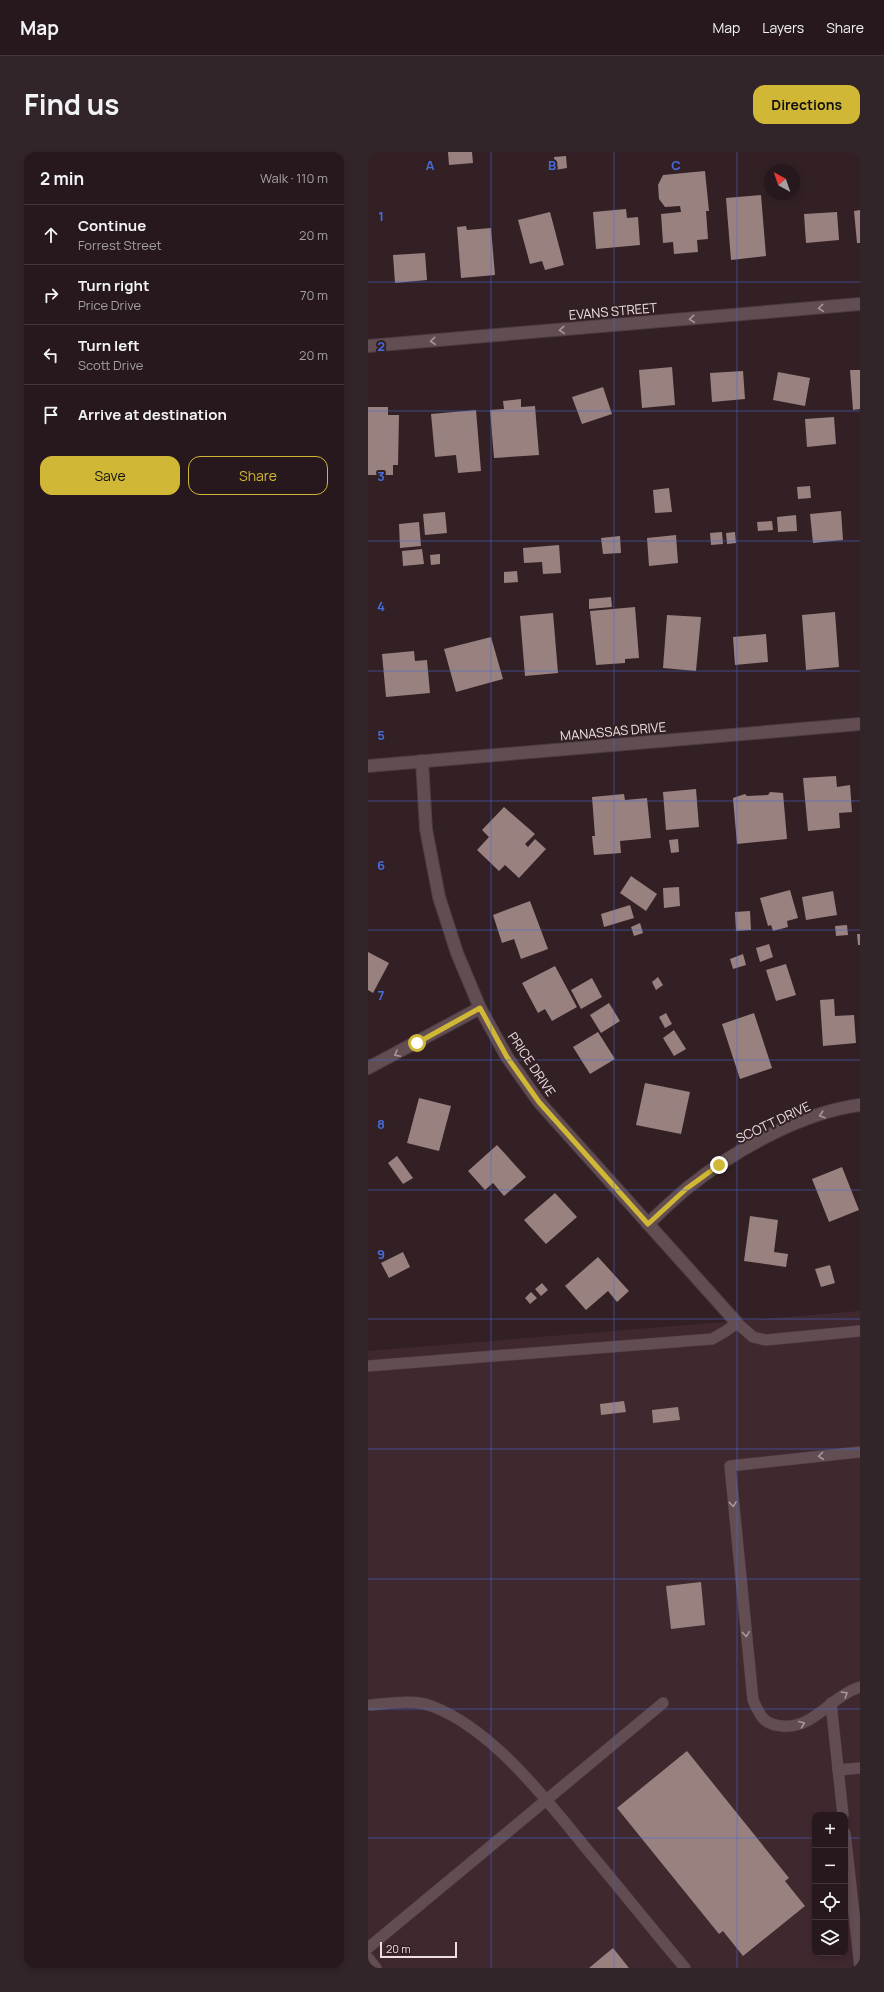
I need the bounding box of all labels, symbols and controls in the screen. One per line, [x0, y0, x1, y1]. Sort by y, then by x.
text: Map [20, 15, 59, 41]
text: Map [712, 18, 740, 37]
text: Layers [762, 18, 804, 37]
text: Share [826, 18, 864, 37]
text: Find us [24, 85, 119, 123]
button: Directions [753, 85, 860, 124]
text: A [426, 156, 435, 174]
text: B [548, 156, 556, 174]
text: C [671, 156, 681, 174]
north arrow [764, 164, 800, 200]
text: 2 min [40, 167, 84, 190]
text: Walk · 110 m [260, 169, 328, 187]
text: 1 [378, 207, 384, 225]
text: Continue [78, 215, 146, 236]
icon: ahead [40, 224, 62, 246]
text: 20 m [299, 226, 328, 244]
text: Forrest Street [78, 236, 162, 254]
text: Turn right [78, 275, 149, 296]
icon: right [40, 284, 62, 306]
text: 70 m [300, 286, 328, 304]
text: Price Drive [78, 296, 141, 314]
street label: EVANS STREET [568, 298, 658, 324]
one-way arrow [818, 303, 824, 312]
one-way arrow [689, 314, 695, 323]
one-way arrow [559, 325, 565, 334]
text: Turn left [78, 335, 140, 356]
one-way arrow [430, 336, 436, 345]
text: 2 [377, 337, 385, 355]
icon: left [40, 344, 62, 366]
text: 20 m [299, 346, 328, 364]
text: Scott Drive [78, 356, 143, 374]
icon: arrive [40, 404, 62, 426]
text: Arrive at destination [78, 404, 227, 425]
button: Save [40, 456, 180, 495]
button: Share [188, 456, 328, 495]
text: 3 [377, 467, 385, 485]
text: 4 [377, 597, 385, 615]
street label: MANASSAS DRIVE [559, 717, 667, 745]
text: 5 [377, 726, 385, 744]
text: 6 [377, 856, 385, 874]
text: 7 [378, 986, 385, 1004]
street label: PRICE DRIVE [504, 1028, 560, 1100]
route start [408, 1034, 426, 1052]
one-way arrow [394, 1049, 401, 1056]
street label: SCOTT DRIVE [733, 1097, 813, 1147]
one-way arrow [819, 1110, 826, 1119]
text: 8 [377, 1115, 385, 1133]
route end [710, 1156, 728, 1174]
text: 9 [377, 1245, 385, 1263]
one-way arrow [818, 1451, 824, 1460]
one-way arrow [729, 1501, 738, 1507]
one-way arrow [742, 1631, 751, 1637]
one-way arrow [841, 1691, 848, 1699]
one-way arrow [798, 1720, 805, 1728]
map controls [812, 1812, 848, 1956]
button: + [812, 1812, 848, 1848]
button: − [812, 1848, 848, 1884]
button: locate [812, 1884, 848, 1920]
button: layers [812, 1920, 848, 1956]
scale bar [380, 1940, 457, 1959]
text: 20 m [386, 1941, 411, 1956]

